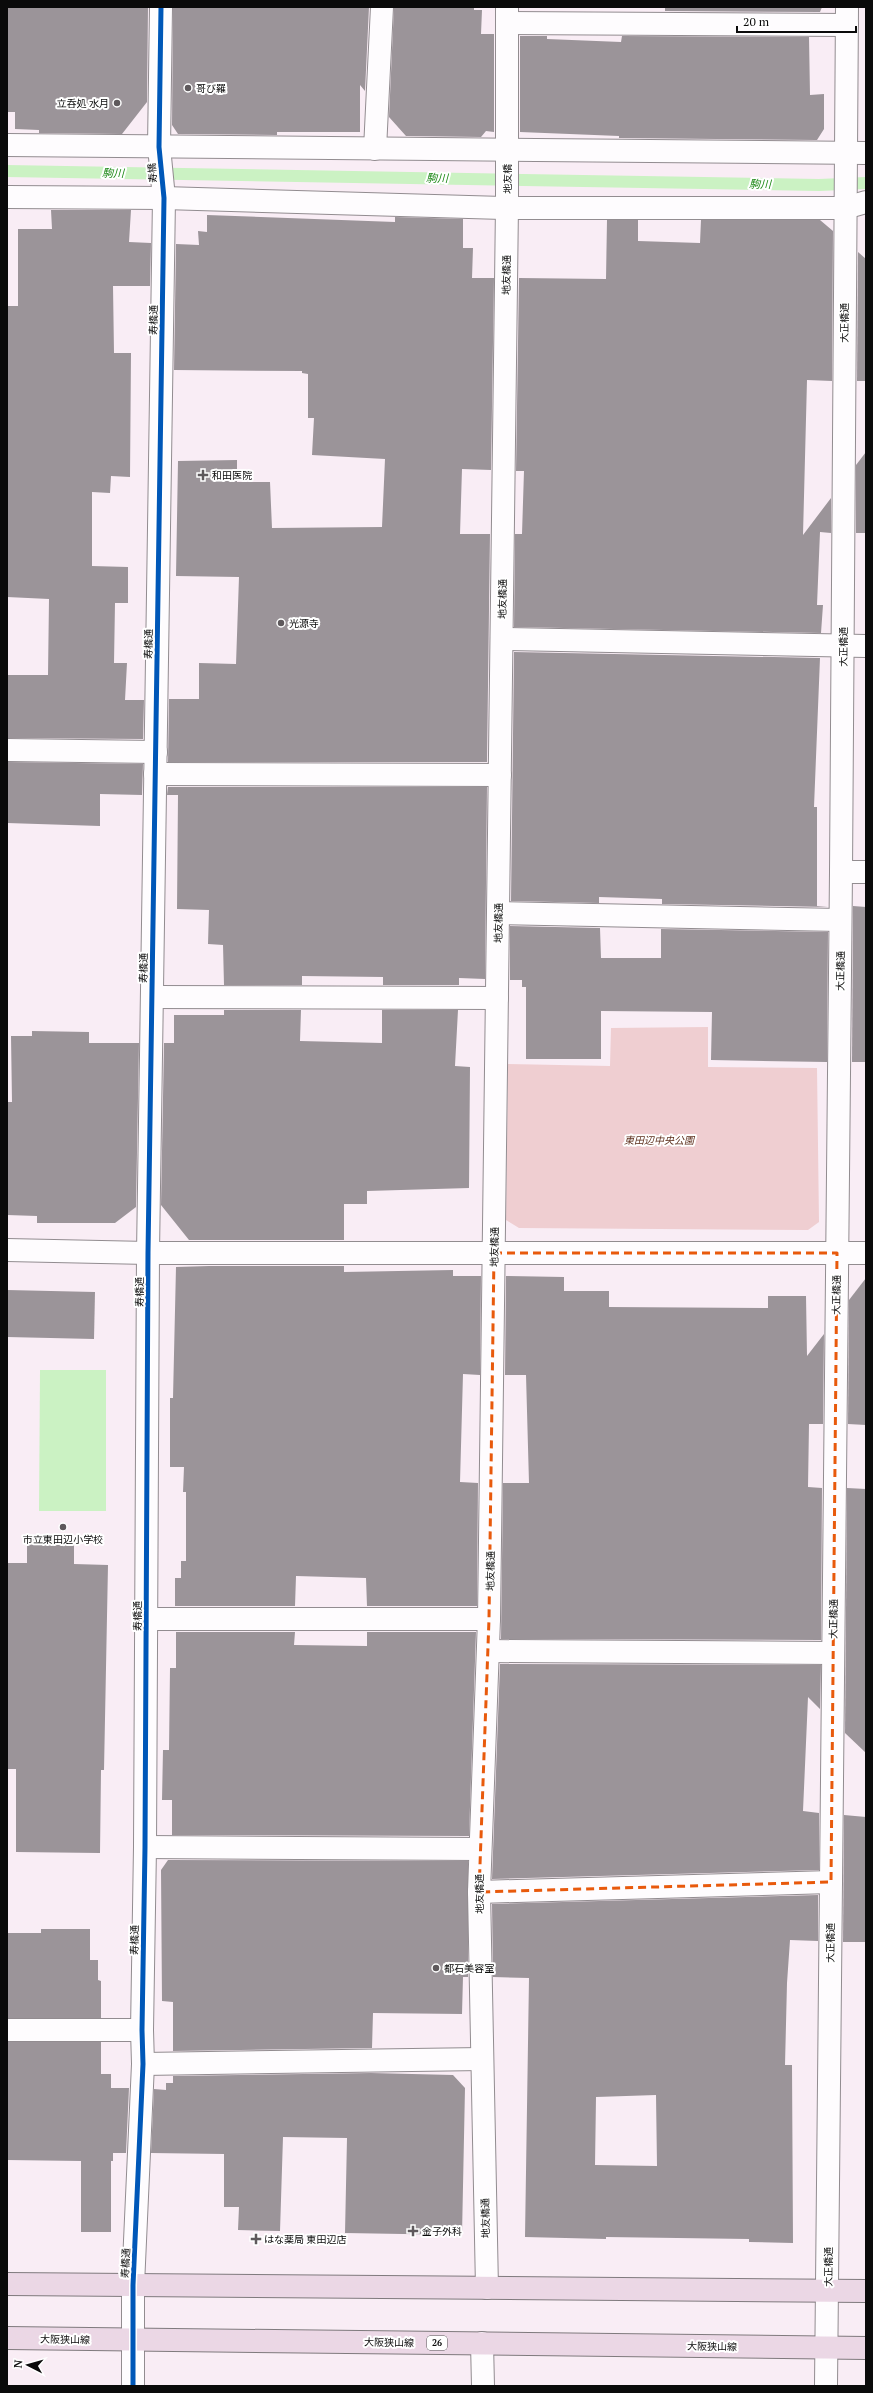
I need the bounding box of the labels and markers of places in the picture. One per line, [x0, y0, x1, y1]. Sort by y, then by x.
place label: 哥び羅 [196, 82, 226, 95]
marker: 哥び羅 [183, 83, 193, 93]
place label: 立呑処 水月 [57, 97, 109, 110]
marker: 立呑処 水月 [112, 98, 122, 108]
marker: 和田医院 [197, 469, 209, 481]
place label: 和田医院 [212, 469, 252, 482]
place label: 光源寺 [289, 617, 319, 630]
marker: 光源寺 [276, 618, 286, 628]
marker: 市立東田辺小学校 [58, 1522, 68, 1532]
place label: 市立東田辺小学校 [23, 1533, 103, 1546]
place label: 都石美容室 [444, 1962, 494, 1975]
marker: 都石美容室 [431, 1963, 441, 1973]
marker: 金子外科 [407, 2225, 419, 2237]
place label: 金子外科 [422, 2225, 462, 2238]
place label: はな薬局 東田辺店 [264, 2233, 346, 2246]
marker: はな薬局 東田辺店 [251, 2234, 261, 2244]

